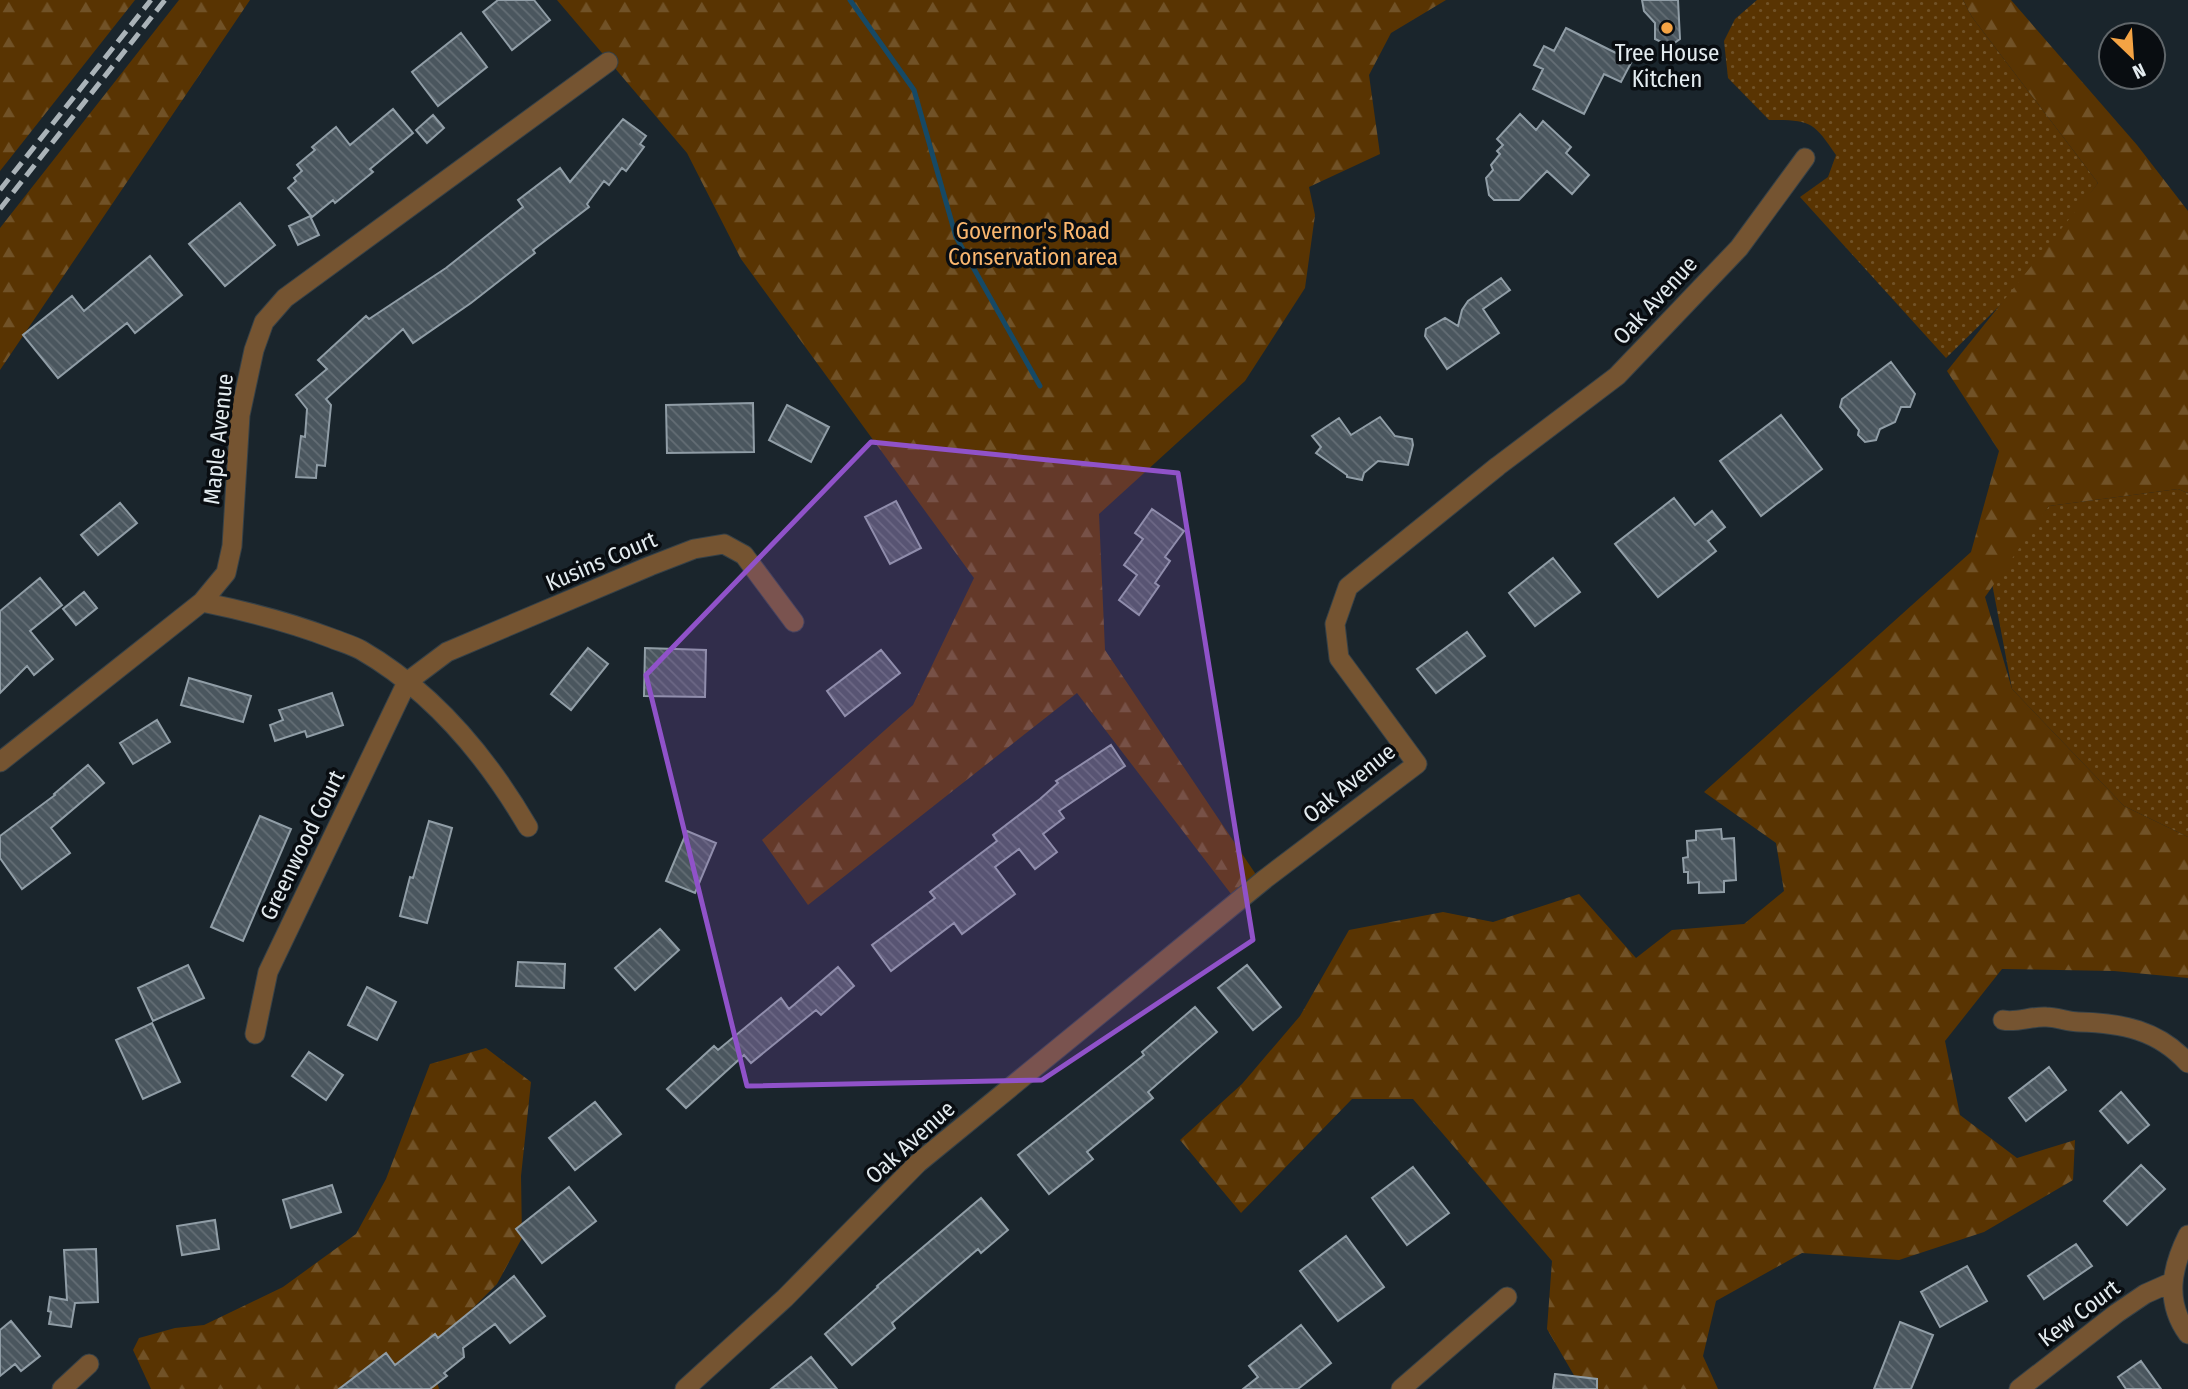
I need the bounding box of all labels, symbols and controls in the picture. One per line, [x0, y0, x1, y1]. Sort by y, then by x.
marker: Tree House Kitchen [1659, 20, 1675, 36]
north arrow [2097, 21, 2167, 91]
place label: Tree House Kitchen [1615, 39, 1719, 93]
text: N [2129, 58, 2149, 84]
park label: Governor's Road Conservation area [948, 217, 1118, 271]
street label: Oak Avenue [1607, 250, 1703, 350]
street label: Maple Avenue [197, 372, 239, 506]
street label: Kusins Court [541, 525, 661, 597]
street label: Oak Avenue [1297, 737, 1401, 829]
street label: Greenwood Court [254, 765, 351, 925]
street label: Oak Avenue [859, 1095, 961, 1189]
street label: Kew Court [2033, 1273, 2126, 1353]

